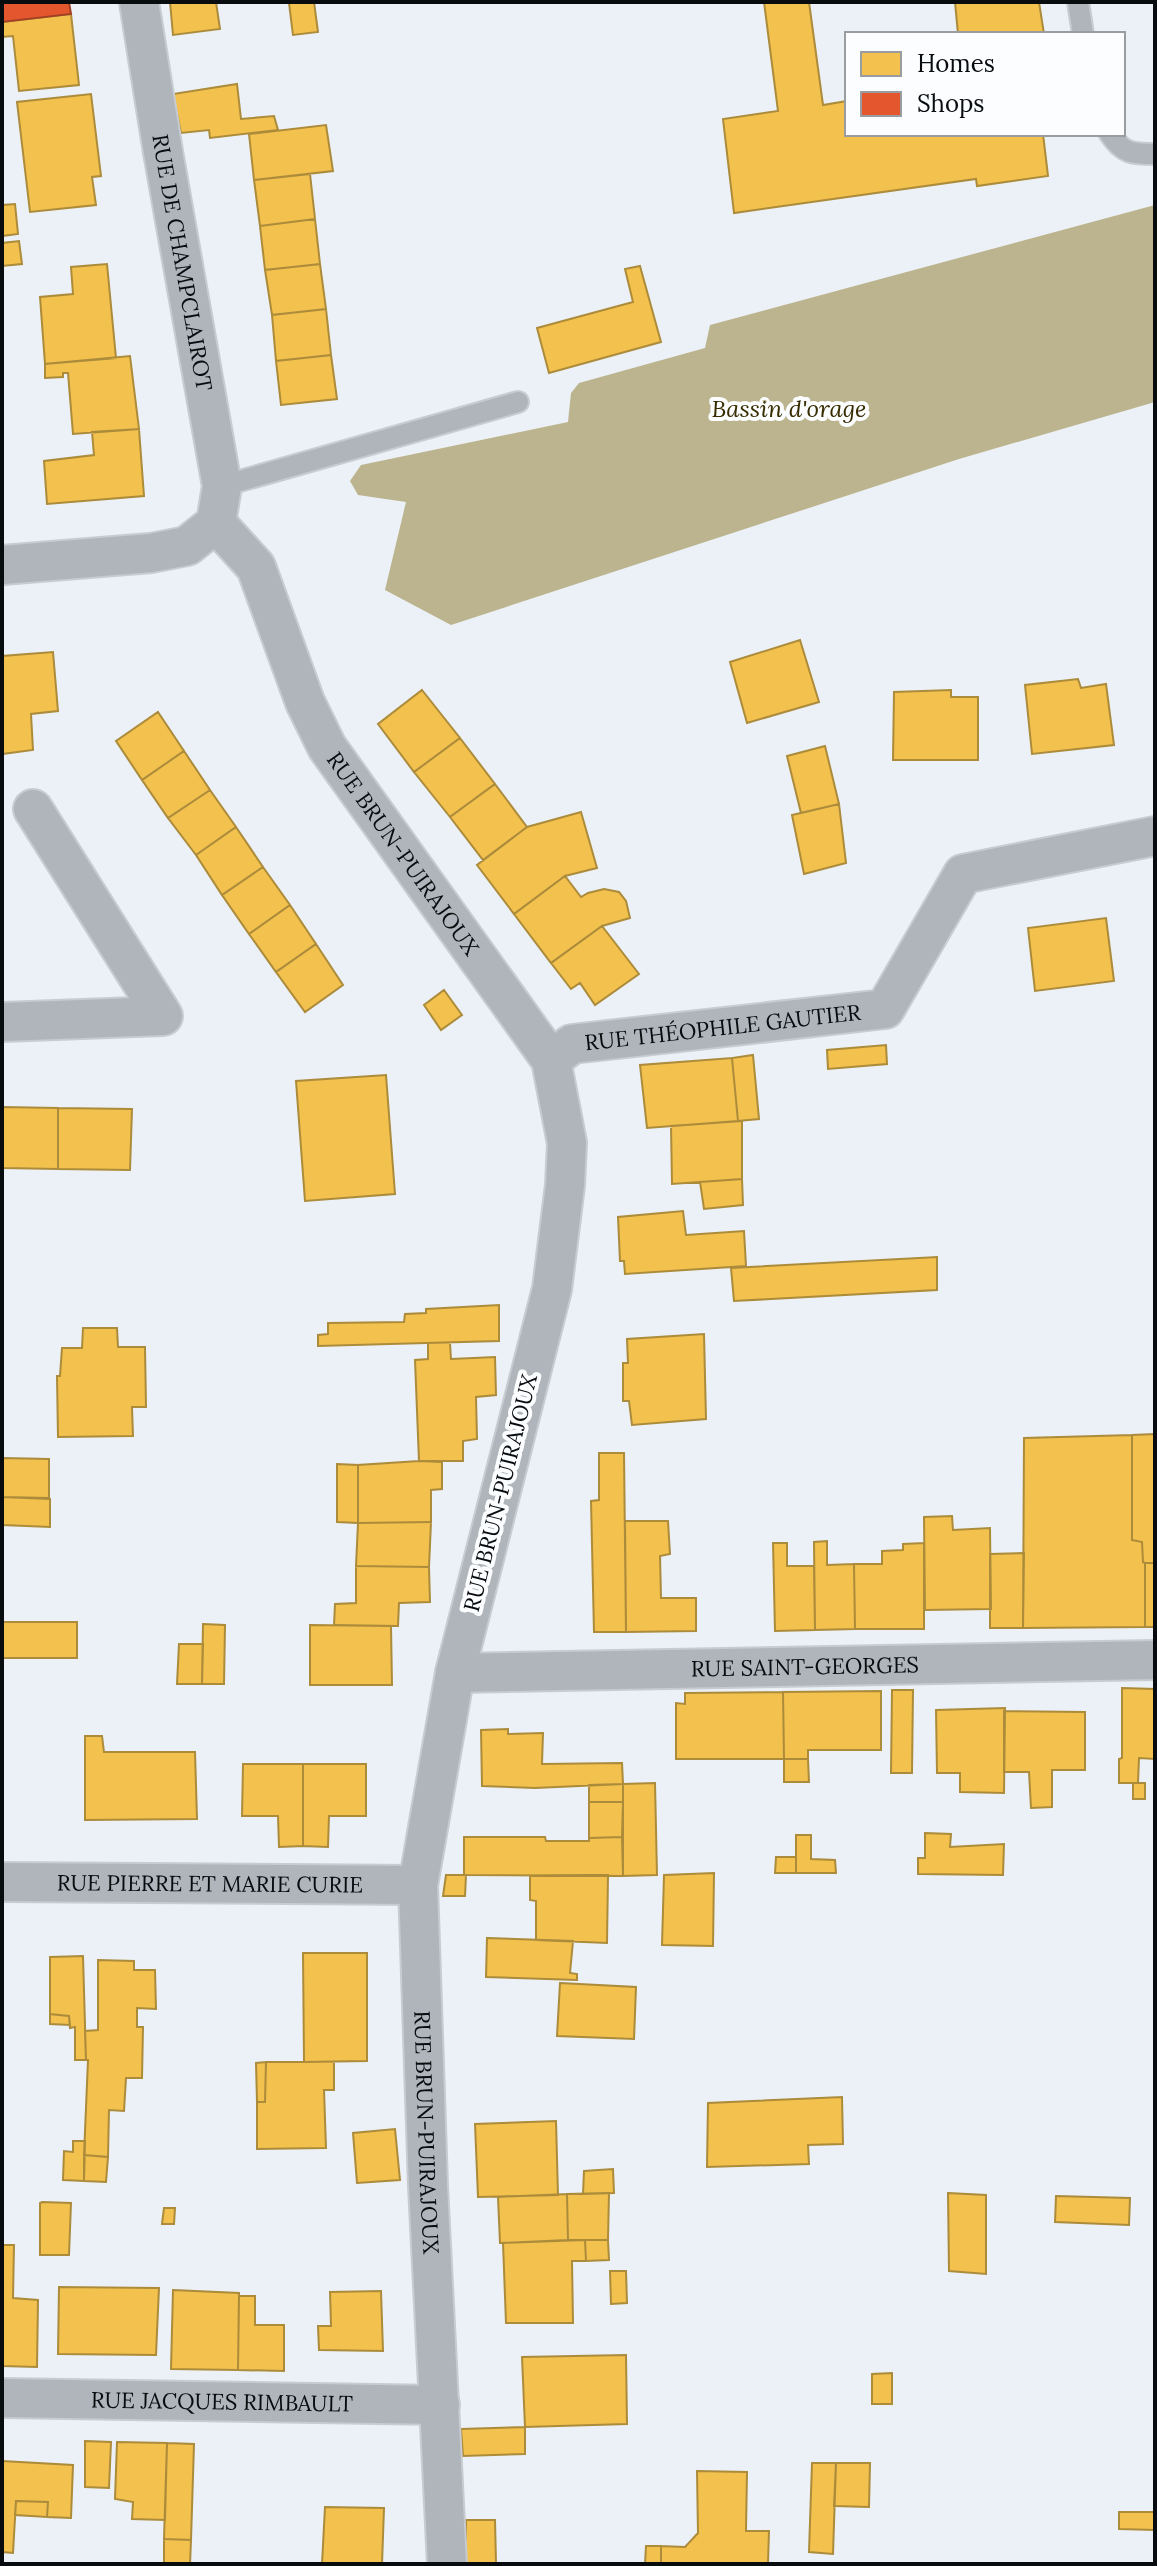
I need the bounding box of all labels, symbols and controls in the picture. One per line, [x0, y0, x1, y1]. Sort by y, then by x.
legend [845, 32, 1125, 136]
text: Homes [917, 48, 995, 79]
text: Shops [917, 88, 984, 119]
street label: RUE DE CHAMPCLAIROT [146, 132, 219, 393]
water label: Bassin d'orage [711, 393, 867, 424]
street label: RUE BRUN-PUIRAJOUX [321, 746, 486, 961]
street label: RUE THÉOPHILE GAUTIER [583, 998, 862, 1056]
street label: RUE BRUN-PUIRAJOUX [457, 1371, 543, 1615]
street label: RUE SAINT-GEORGES [691, 1650, 919, 1683]
street label: RUE PIERRE ET MARIE CURIE [57, 1868, 363, 1899]
street label: RUE BRUN-PUIRAJOUX [408, 2010, 445, 2255]
street label: RUE JACQUES RIMBAULT [91, 2385, 353, 2418]

